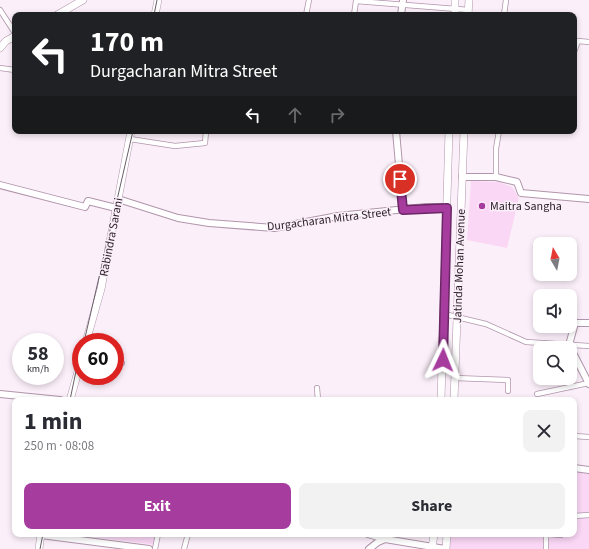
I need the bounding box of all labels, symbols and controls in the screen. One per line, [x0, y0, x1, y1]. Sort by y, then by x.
text: 170 m [90, 22, 164, 62]
icon: left [24, 28, 76, 80]
text: Durgacharan Mitra Street [90, 59, 277, 84]
icon: left [242, 104, 264, 126]
icon: ahead [284, 104, 306, 126]
icon: right [326, 104, 348, 126]
pin [383, 162, 417, 196]
icon: arrive [389, 168, 411, 190]
street label: Rabindra Sarani [96, 196, 127, 278]
place label: Maitra Sangha [490, 198, 562, 215]
marker: Maitra Sangha [477, 201, 487, 211]
street label: Durgacharan Mitra Street [266, 203, 392, 236]
street label: Jatinda Mohan Avenue [449, 209, 470, 323]
north arrow [533, 237, 577, 281]
map controls [533, 237, 577, 385]
button: sound [533, 289, 577, 333]
speed limit sign: 60 [72, 333, 124, 385]
position arrow [422, 339, 464, 381]
text: 58 [27, 340, 49, 368]
button: search [533, 341, 577, 385]
text: km/h [27, 362, 49, 376]
text: 1 min [24, 404, 82, 439]
button: close [523, 410, 565, 452]
text: 250 m · 08:08 [24, 437, 94, 455]
button: Exit [24, 483, 291, 529]
button: Share [299, 483, 565, 529]

